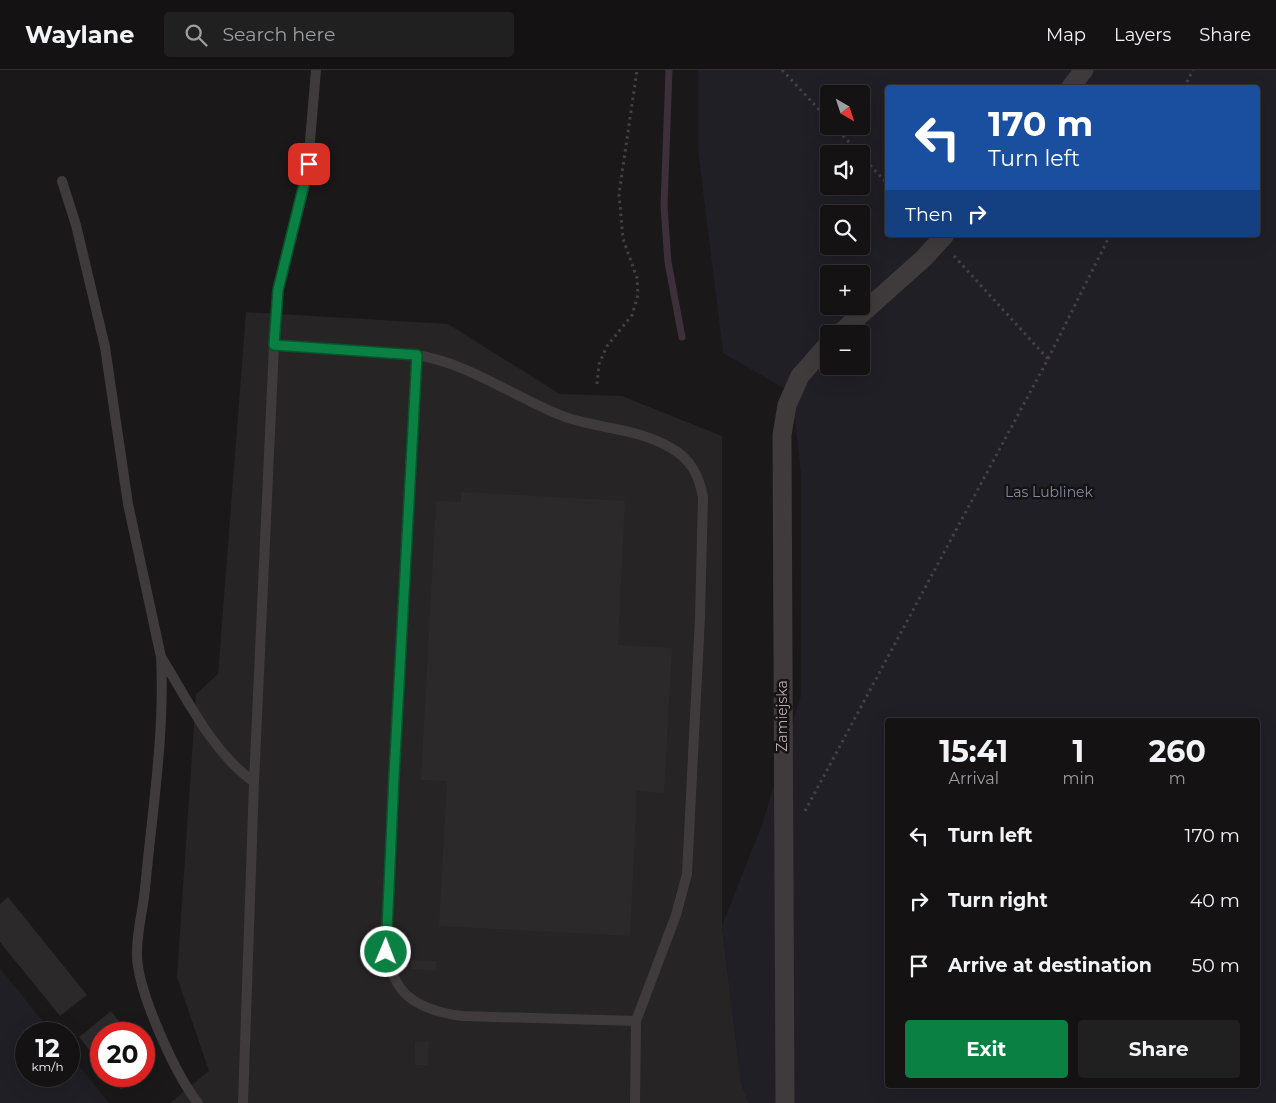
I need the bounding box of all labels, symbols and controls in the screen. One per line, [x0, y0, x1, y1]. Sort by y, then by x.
search box [164, 12, 514, 57]
text: Waylane [25, 20, 134, 49]
icon: search [182, 21, 210, 49]
text: Search here [222, 23, 335, 46]
text: Map [1046, 24, 1086, 46]
text: Layers [1114, 24, 1171, 46]
text: Share [1199, 24, 1251, 46]
north arrow [820, 85, 870, 135]
map controls [820, 85, 870, 375]
text: 170 m [988, 102, 1093, 145]
icon: left [905, 105, 970, 170]
pin [288, 143, 330, 185]
button: sound [820, 145, 870, 195]
text: Turn left [988, 145, 1080, 172]
icon: arrive [295, 150, 323, 178]
icon: right [963, 200, 991, 228]
text: Then [905, 203, 953, 226]
button: search [820, 205, 870, 255]
button: + [820, 265, 870, 315]
button: − [820, 325, 870, 375]
park label: Las Lublinek [1005, 483, 1094, 501]
street label: Zamiejska [773, 680, 791, 752]
text: 15:41 [939, 733, 1008, 770]
text: 1 [1073, 733, 1084, 770]
text: 260 [1149, 733, 1206, 770]
text: Arrival [948, 769, 999, 788]
text: min [1062, 769, 1095, 788]
text: m [1169, 769, 1186, 788]
icon: left [905, 822, 933, 850]
text: Turn left [948, 824, 1033, 847]
text: 170 m [1185, 824, 1240, 847]
icon: right [905, 887, 933, 915]
text: Turn right [948, 889, 1048, 912]
text: 40 m [1190, 889, 1240, 912]
position arrow [359, 925, 411, 977]
icon: arrive [905, 952, 933, 980]
text: Arrive at destination [948, 954, 1152, 977]
text: 50 m [1192, 954, 1240, 977]
button: Exit [905, 1020, 1068, 1078]
button: Share [1078, 1020, 1240, 1078]
speed limit sign: 20 [90, 1022, 155, 1087]
text: 12 [35, 1033, 60, 1063]
text: km/h [31, 1059, 64, 1074]

